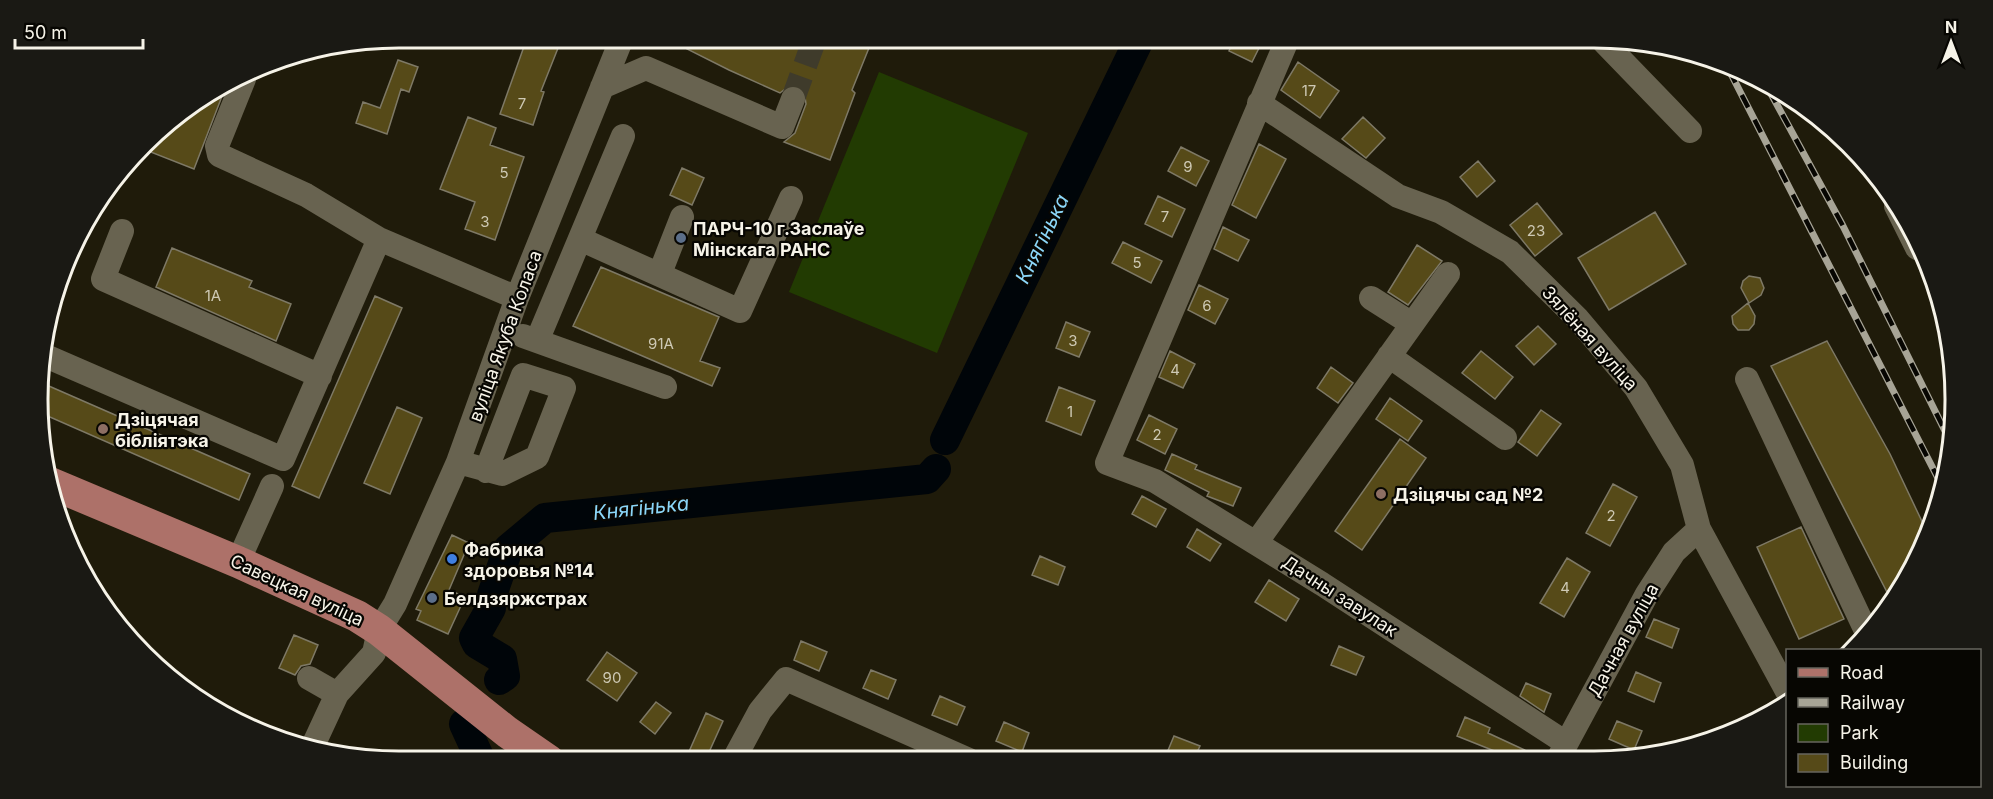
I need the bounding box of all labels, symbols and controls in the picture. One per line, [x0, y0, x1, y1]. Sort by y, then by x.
scale bar [15, 12, 142, 50]
north arrow [1921, 12, 1981, 72]
text: N [1945, 17, 1957, 37]
text: 50 m [24, 22, 67, 43]
house number: 17 [1302, 81, 1316, 100]
house number: 7 [518, 94, 526, 113]
house number: 9 [1183, 157, 1193, 176]
house number: 5 [499, 163, 509, 182]
water label: Княгінька [1010, 190, 1074, 288]
house number: 7 [1161, 207, 1169, 226]
house number: 3 [480, 212, 490, 231]
place label: ПАРЧ-10 г.Заслаўе Мінскага РАНС [693, 218, 865, 260]
house number: 23 [1527, 221, 1545, 240]
marker: ПАРЧ-10 г.Заслаўе Мінскага РАНС [674, 231, 688, 245]
street label: вуліца Якуба Коласа [464, 248, 546, 424]
house number: 5 [1132, 253, 1142, 272]
street label: Зялёная вуліца [1538, 282, 1642, 394]
house number: 1А [205, 286, 221, 305]
house number: 6 [1202, 296, 1212, 315]
house number: 3 [1068, 331, 1078, 350]
house number: 91А [648, 334, 674, 353]
house number: 4 [1170, 360, 1180, 379]
house number: 1 [1067, 402, 1073, 421]
place label: Дзіцячая бібліятэка [115, 409, 209, 451]
marker: Дзіцячая бібліятэка [96, 422, 110, 436]
house number: 2 [1152, 425, 1162, 444]
place label: Дзіцячы сад №2 [1393, 484, 1543, 505]
marker: Дзіцячы сад №2 [1374, 487, 1388, 501]
water label: Княгінька [592, 491, 690, 525]
house number: 2 [1606, 506, 1616, 525]
place label: Фабрика здоровья №14 [464, 539, 594, 581]
street label: Савецкая вуліца [227, 550, 367, 630]
street label: Дачны завулак [1279, 551, 1402, 641]
marker: Фабрика здоровья №14 [445, 552, 459, 566]
house number: 4 [1560, 578, 1570, 597]
street label: Дачная вуліца [1583, 580, 1663, 700]
place label: Белдзяржстрах [444, 588, 588, 609]
marker: Белдзяржстрах [425, 591, 439, 605]
legend [1786, 649, 1981, 787]
text: Road [1840, 662, 1883, 683]
house number: 90 [603, 668, 621, 687]
text: Railway [1840, 692, 1905, 713]
text: Park [1840, 722, 1879, 743]
text: Building [1840, 752, 1908, 773]

